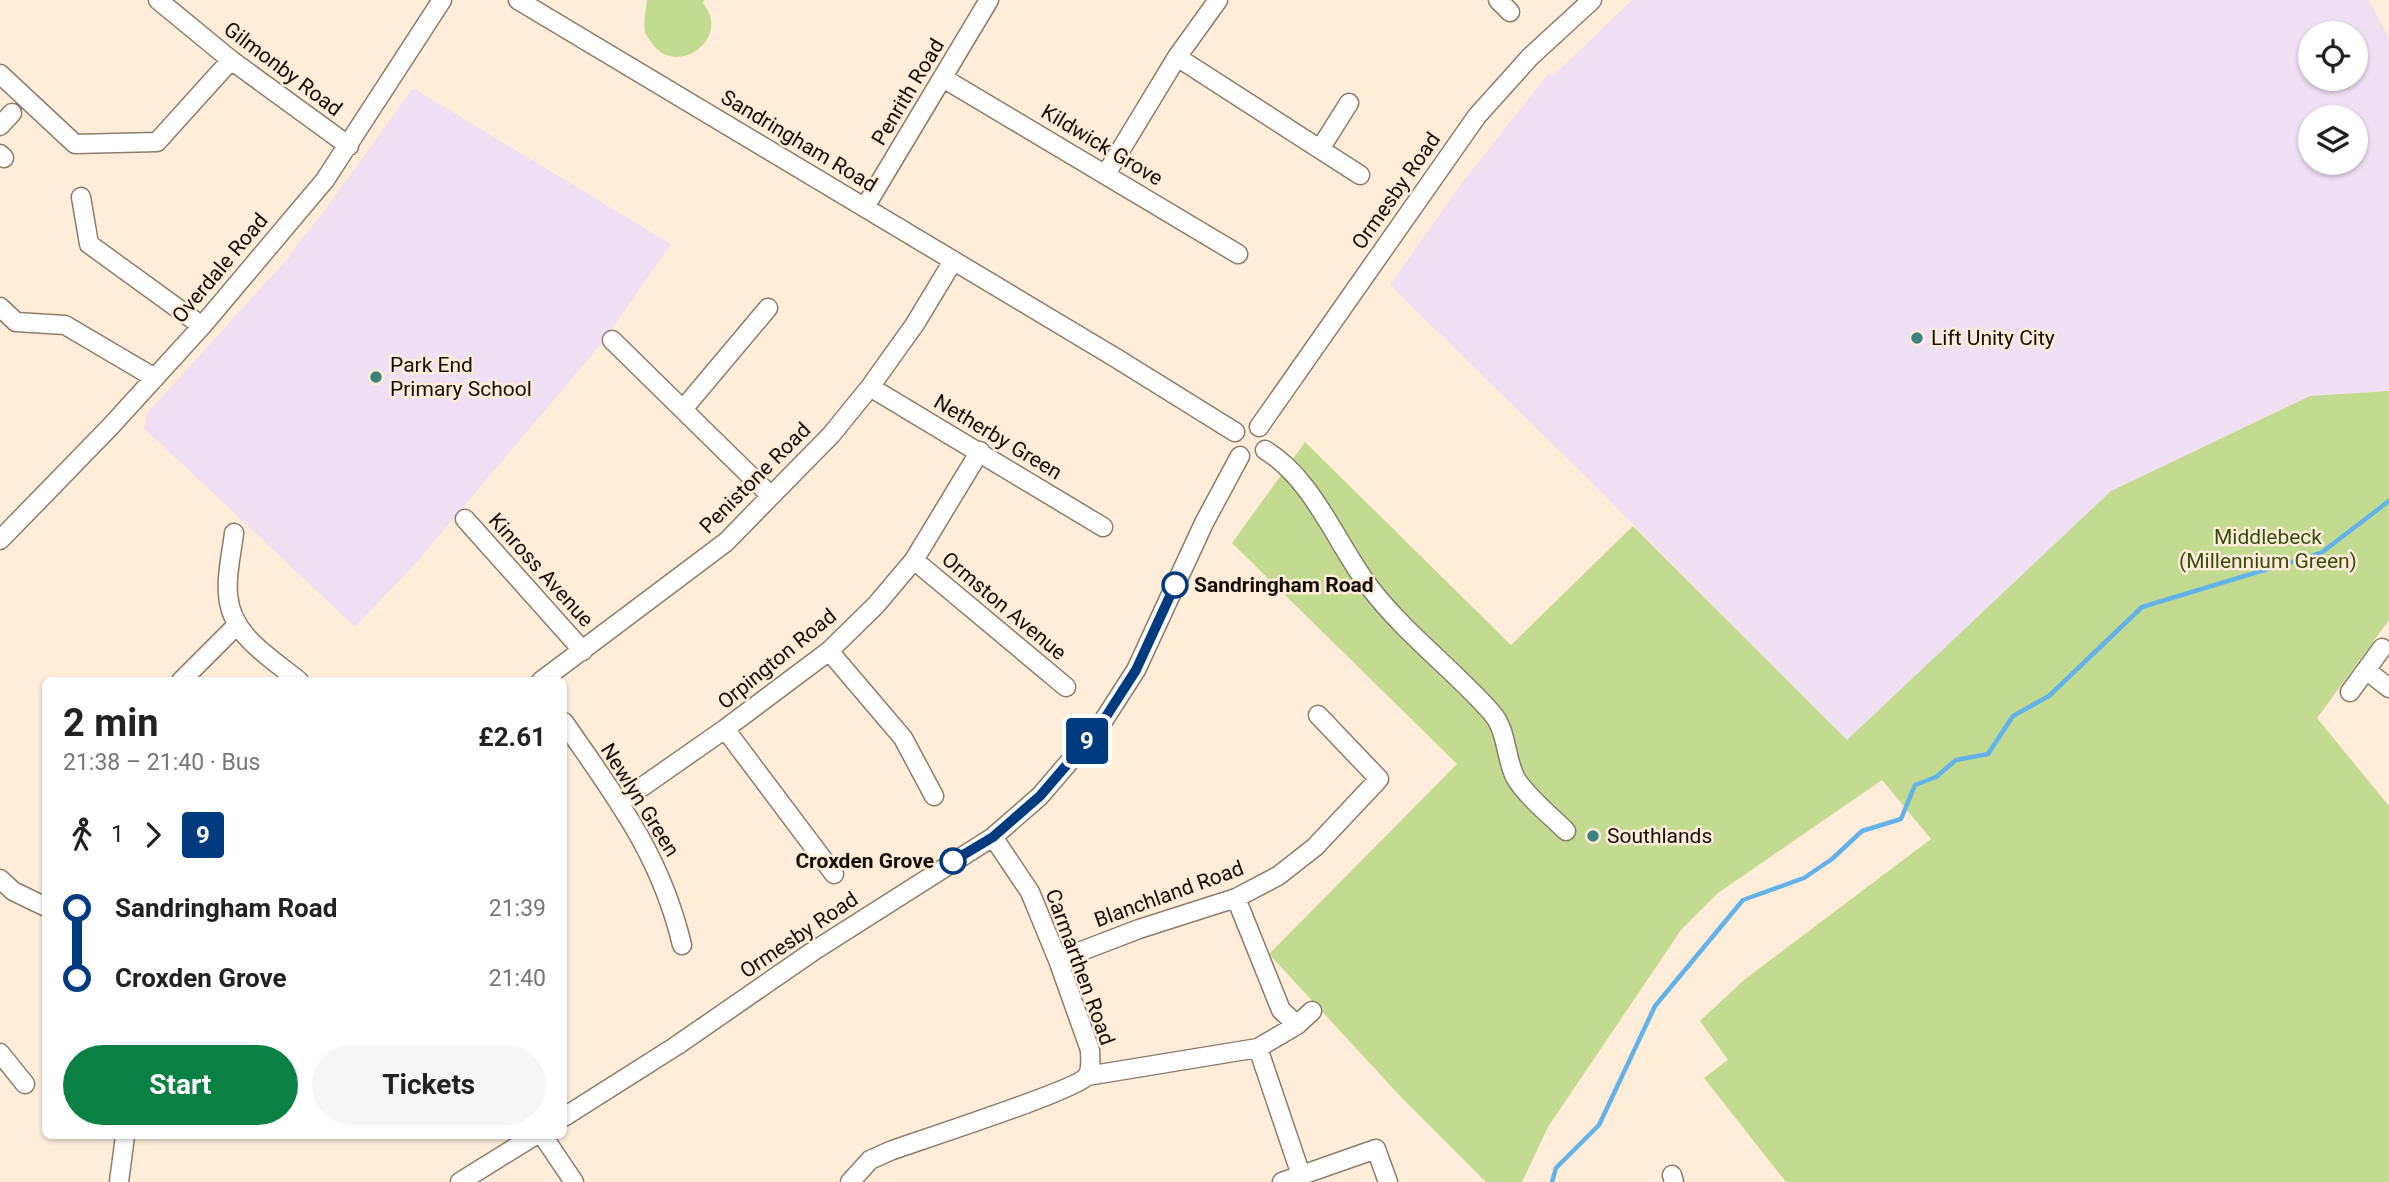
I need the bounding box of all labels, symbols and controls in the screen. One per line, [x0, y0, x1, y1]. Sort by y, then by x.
street label: Gilmonby Road [219, 17, 347, 121]
map controls [2298, 21, 2368, 175]
button: locate [2298, 21, 2368, 91]
street label: Penrith Road [867, 34, 949, 150]
street label: Sandringham Road [717, 85, 881, 197]
street label: Kildwick Grove [1037, 99, 1167, 191]
button: layers [2298, 105, 2368, 175]
street label: Ormesby Road [1347, 128, 1445, 254]
street label: Overdale Road [167, 208, 273, 328]
place label: Lift Unity City [1931, 326, 2055, 350]
marker: Lift Unity City [1909, 330, 1925, 346]
place label: Park End Primary School [390, 353, 532, 401]
marker: Park End Primary School [368, 369, 384, 385]
street label: Netherby Green [930, 389, 1066, 485]
street label: Penistone Road [695, 418, 815, 538]
street label: Kinross Avenue [484, 508, 598, 632]
park label: Middlebeck (Millennium Green) [2179, 525, 2357, 573]
street label: Ormston Avenue [937, 547, 1071, 665]
marker: Sandringham Road [1162, 572, 1188, 598]
place label: Sandringham Road [1194, 573, 1374, 597]
street label: Orpington Road [713, 604, 841, 714]
text: 2 min [63, 701, 159, 745]
line badge: 9 [1064, 718, 1110, 764]
text: £2.61 [478, 722, 546, 752]
text: 9 [1080, 727, 1094, 755]
street label: Newlyn Green [596, 739, 684, 861]
text: 21:38 – 21:40 · Bus [63, 749, 260, 776]
icon: walk [63, 816, 101, 854]
icon: forward [134, 816, 172, 854]
text: 1 [111, 821, 124, 848]
text: 9 [196, 821, 210, 849]
place label: Southlands [1607, 824, 1712, 848]
marker: Southlands [1585, 828, 1601, 844]
marker: Croxden Grove [940, 848, 966, 874]
place label: Croxden Grove [795, 849, 934, 873]
street label: Blanchland Road [1091, 856, 1247, 932]
street label: Carmarthen Road [1041, 886, 1119, 1048]
street label: Ormesby Road [736, 887, 862, 983]
text: Sandringham Road [115, 893, 337, 923]
text: 21:39 [489, 895, 546, 922]
text: Croxden Grove [115, 963, 287, 993]
text: 21:40 [489, 965, 546, 992]
button: Start [63, 1045, 298, 1125]
button: Tickets [312, 1045, 546, 1125]

